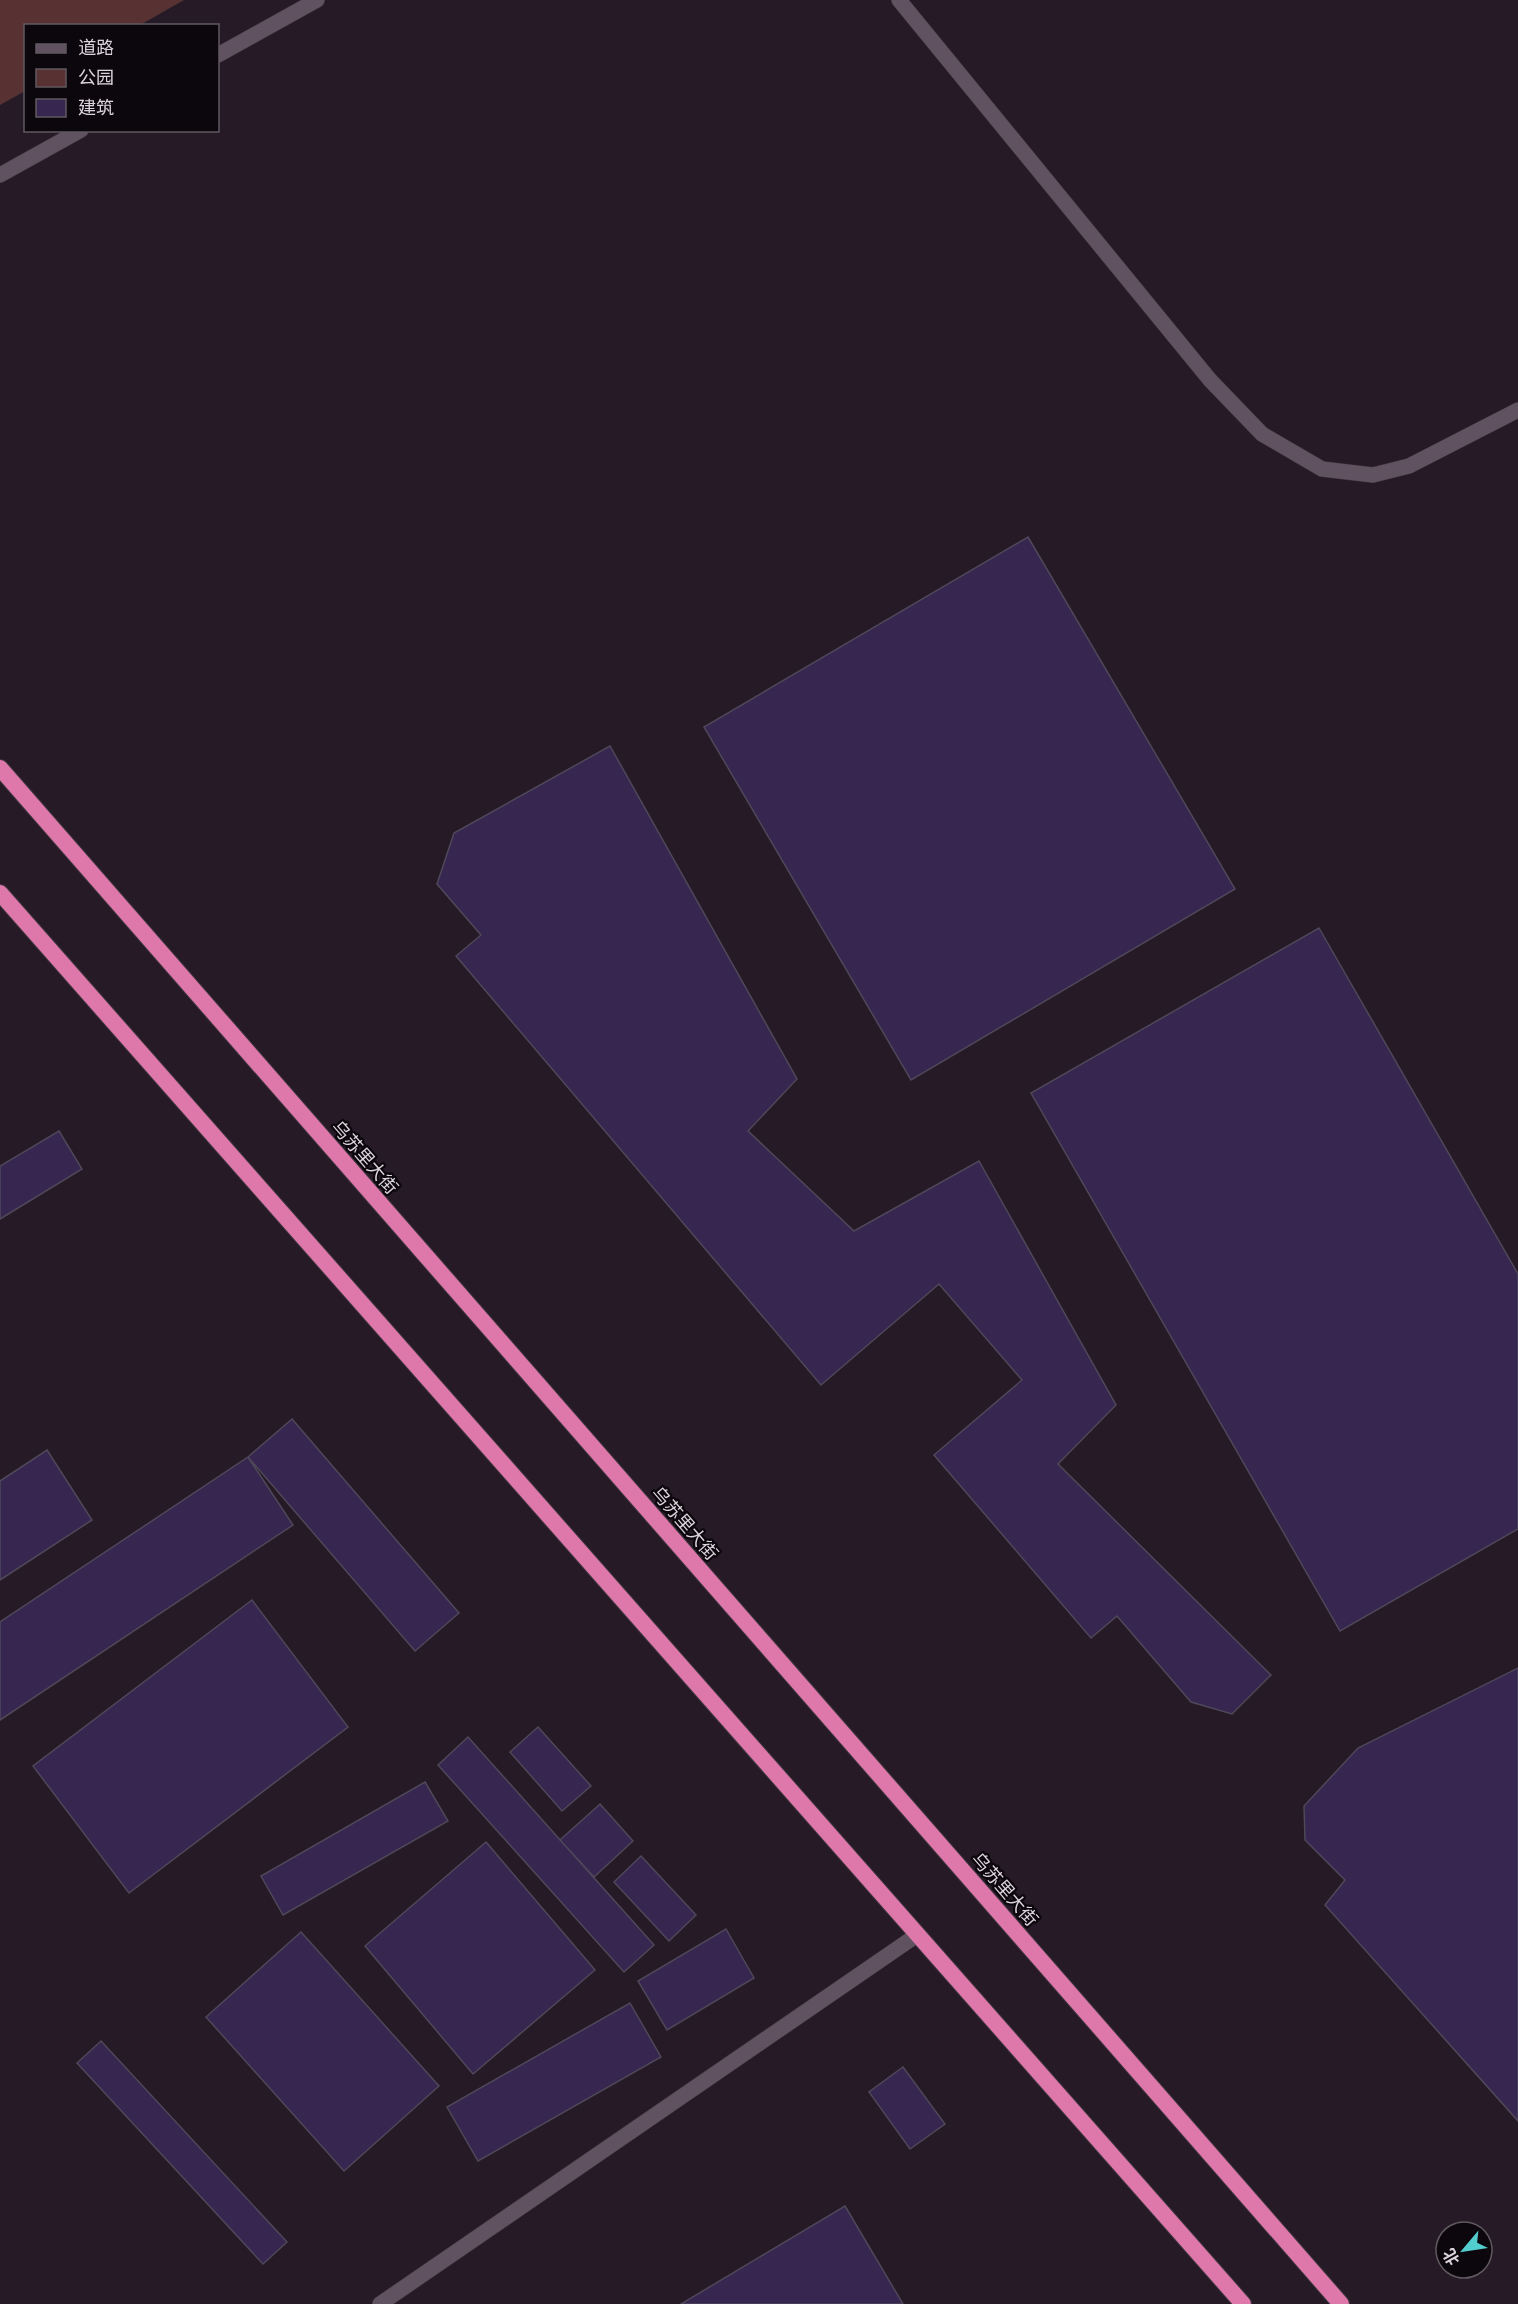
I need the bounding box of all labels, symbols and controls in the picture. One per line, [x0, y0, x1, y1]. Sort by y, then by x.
legend [24, 24, 219, 132]
text: 道路 [78, 35, 114, 60]
text: 公园 [78, 65, 114, 90]
text: 建筑 [78, 95, 114, 120]
street label: 乌苏里大街 [326, 1115, 404, 1199]
street label: 乌苏里大街 [646, 1481, 724, 1565]
street label: 乌苏里大街 [966, 1847, 1044, 1931]
north arrow [1434, 2220, 1494, 2280]
text: 北 [1437, 2245, 1464, 2270]

